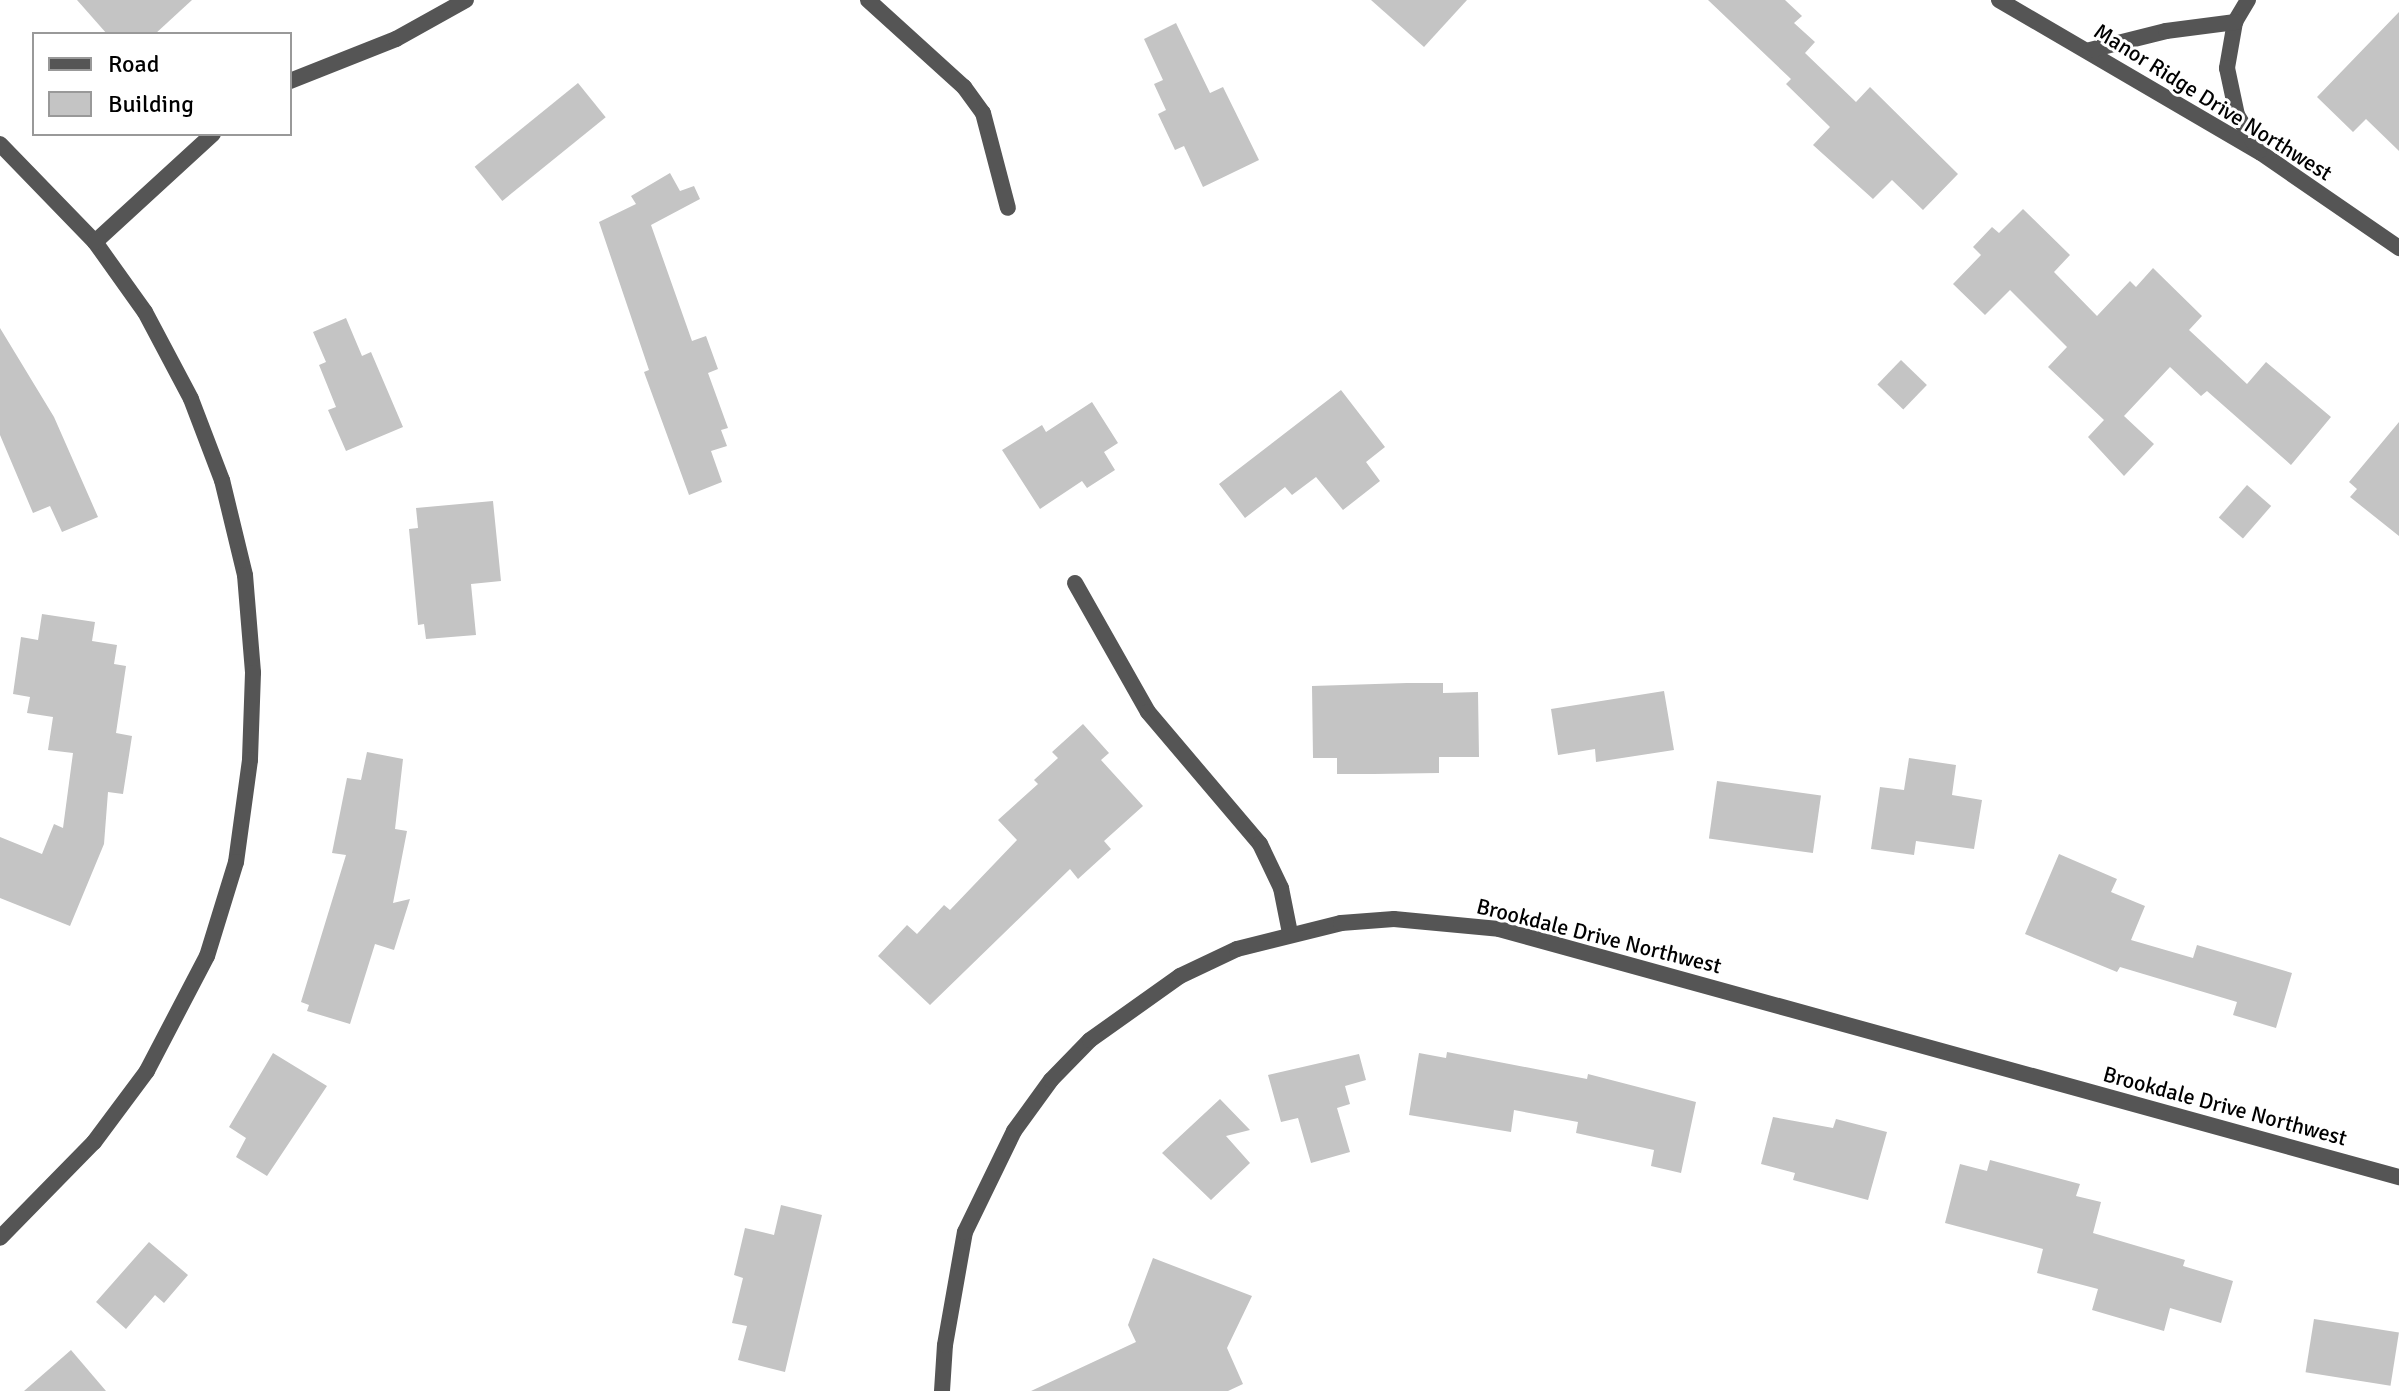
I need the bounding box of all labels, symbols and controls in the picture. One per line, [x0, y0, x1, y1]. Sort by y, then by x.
street label: Manor Ridge Drive Northwest [2089, 18, 2337, 186]
legend [32, 32, 292, 136]
text: Road [108, 49, 159, 79]
text: Building [108, 89, 194, 119]
street label: Brookdale Drive Northwest [1474, 893, 1724, 979]
street label: Brookdale Drive Northwest [2100, 1061, 2350, 1151]

